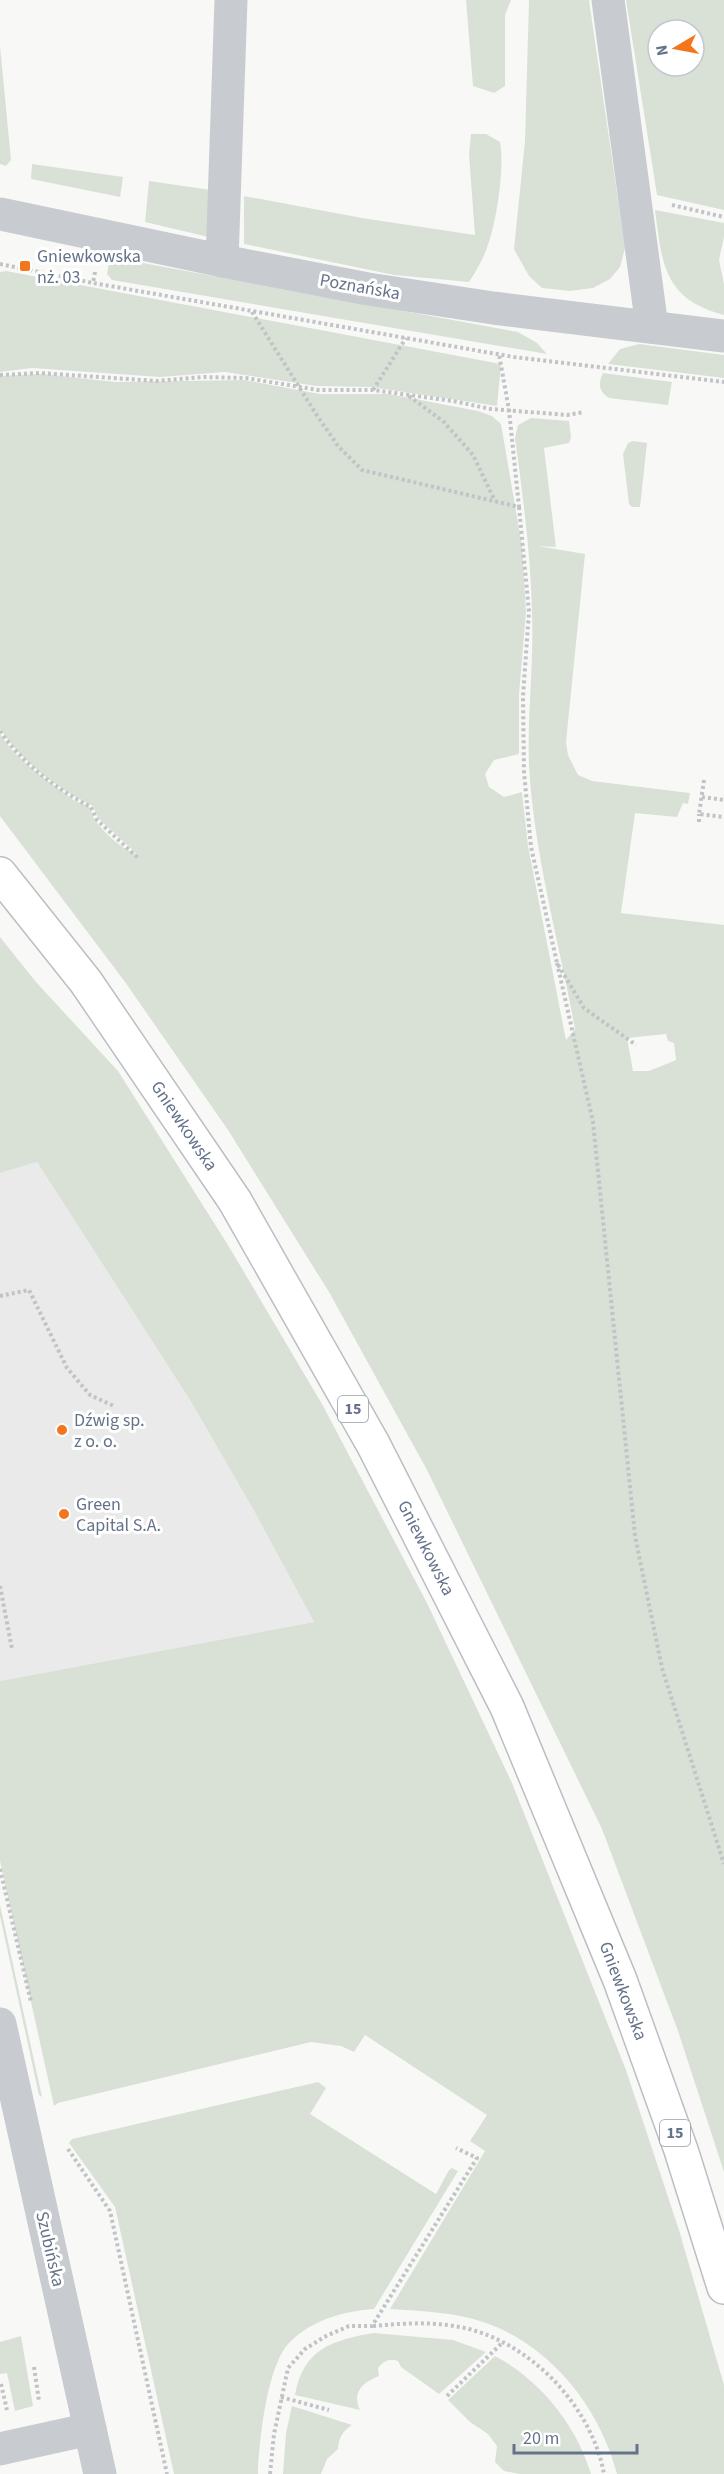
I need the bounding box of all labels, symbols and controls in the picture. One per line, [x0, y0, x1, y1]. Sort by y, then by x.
north arrow [646, 18, 706, 78]
text: N [650, 43, 674, 58]
place label: Gniewkowska nż. 03 [37, 244, 141, 290]
marker: Gniewkowska nż. 03 [18, 259, 32, 273]
street label: Poznańska [318, 268, 402, 306]
street label: Gniewkowska [145, 1076, 223, 1176]
road number: 15 [338, 1396, 368, 1422]
place label: Dźwig sp. z o. o. [74, 1408, 144, 1454]
marker: Dźwig sp. z o. o. [55, 1423, 69, 1437]
place label: Green Capital S.A. [76, 1492, 161, 1538]
street label: Gniewkowska [391, 1496, 461, 1600]
marker: Green Capital S.A. [57, 1507, 71, 1521]
street label: Gniewkowska [593, 1938, 653, 2044]
road number: 15 [660, 2120, 690, 2146]
street label: Szubińska [29, 2209, 71, 2289]
scale bar [514, 2417, 637, 2455]
text: 20 m [523, 2426, 559, 2451]

